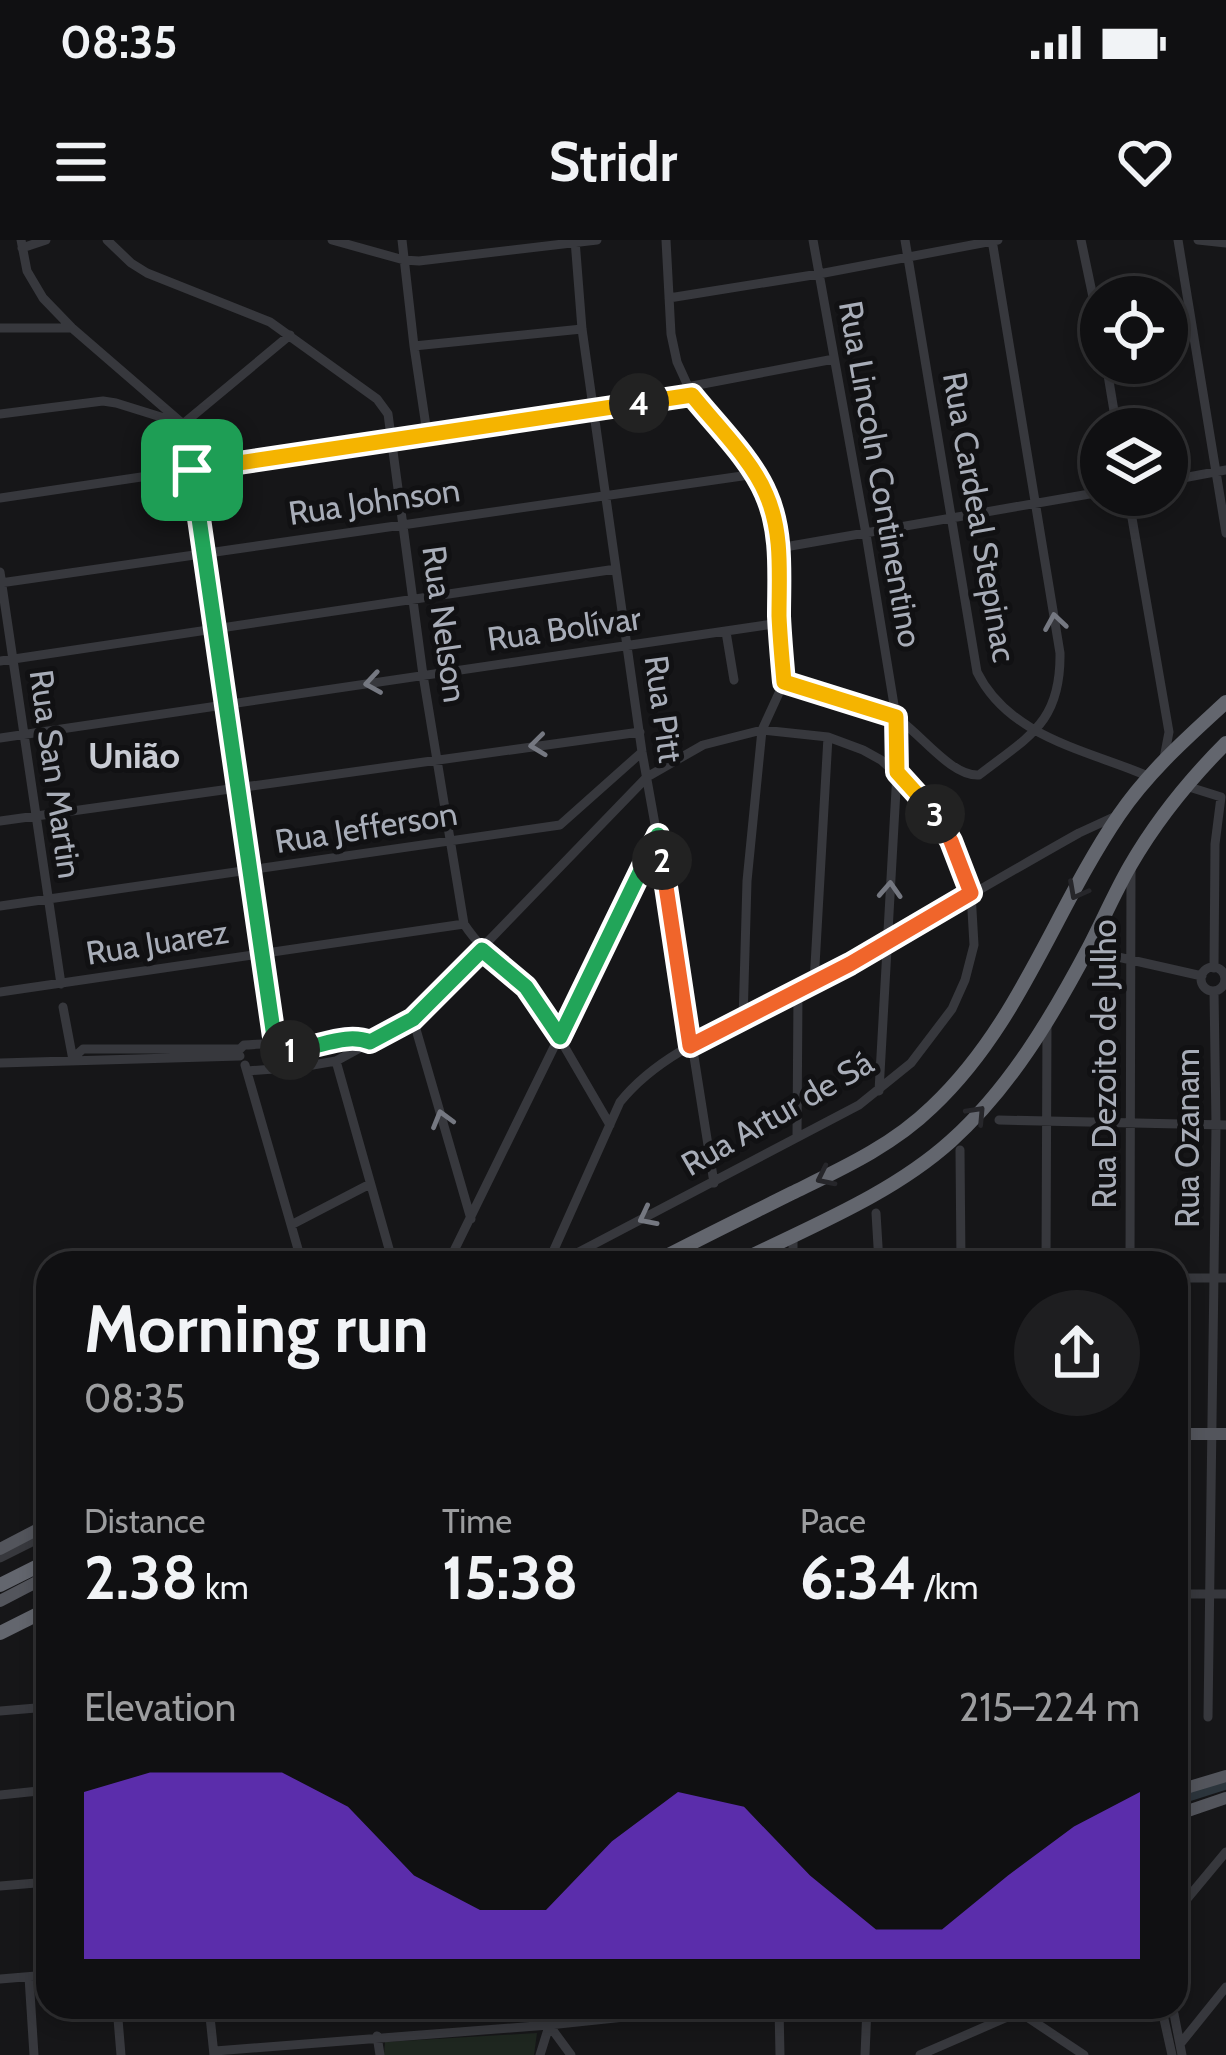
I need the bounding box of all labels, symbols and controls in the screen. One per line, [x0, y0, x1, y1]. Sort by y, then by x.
text: 08:35 [60, 15, 177, 69]
icon: menu [48, 129, 114, 195]
text: Stridr [549, 129, 677, 195]
icon: heart [1112, 129, 1178, 195]
map controls [1080, 276, 1188, 516]
button: locate [1080, 276, 1188, 384]
street label: Rua Lincoln Continentino [831, 298, 931, 650]
street label: Rua Cardeal Stepinac [935, 369, 1025, 665]
pin: 4 [609, 373, 669, 433]
text: 4 [629, 383, 649, 423]
button: layers [1080, 408, 1188, 516]
pin [141, 419, 243, 521]
icon: arrive [159, 437, 225, 503]
street label: Rua Johnson [286, 469, 462, 533]
street label: Rua Nelson [414, 543, 476, 705]
street label: Rua Bolívar [484, 597, 644, 659]
one-way arrow [1043, 612, 1069, 632]
street label: Rua Pitt [637, 653, 691, 765]
street label: Rua San Martin [22, 667, 90, 881]
one-way arrow [363, 670, 383, 695]
one-way arrow [529, 731, 548, 757]
district label: União [88, 733, 180, 777]
pin: 3 [905, 784, 965, 844]
street label: Rua Jefferson [272, 793, 460, 861]
text: 3 [926, 794, 944, 834]
pin: 2 [632, 830, 692, 890]
text: 2 [653, 840, 671, 880]
one-way arrow [1068, 878, 1091, 900]
one-way arrow [877, 880, 903, 899]
street label: Rua Juarez [83, 911, 231, 973]
street label: Rua Dezoito de Julho [1084, 919, 1124, 1209]
pin: 1 [260, 1020, 320, 1080]
text: 1 [284, 1030, 296, 1070]
street label: Rua Artur de Sá [674, 1042, 880, 1184]
street label: Rua Ozanam [1167, 1048, 1207, 1228]
one-way arrow [963, 1106, 985, 1128]
one-way arrow [431, 1110, 456, 1131]
one-way arrow [816, 1163, 837, 1186]
one-way arrow [637, 1203, 659, 1226]
text: Morning run [84, 1288, 429, 1369]
button: share [1014, 1290, 1140, 1416]
text: 08:35 [84, 1374, 185, 1422]
text: Distance [84, 1501, 205, 1541]
text: Time [442, 1501, 512, 1541]
text: Pace [800, 1501, 866, 1541]
text: 2.38 [84, 1541, 198, 1614]
text: 15:38 [442, 1541, 578, 1614]
text: 6:34 [800, 1541, 917, 1614]
text: km [198, 1567, 249, 1607]
text: /km [917, 1567, 978, 1607]
text: Elevation [84, 1683, 236, 1731]
text: 215–224 m [959, 1683, 1140, 1731]

